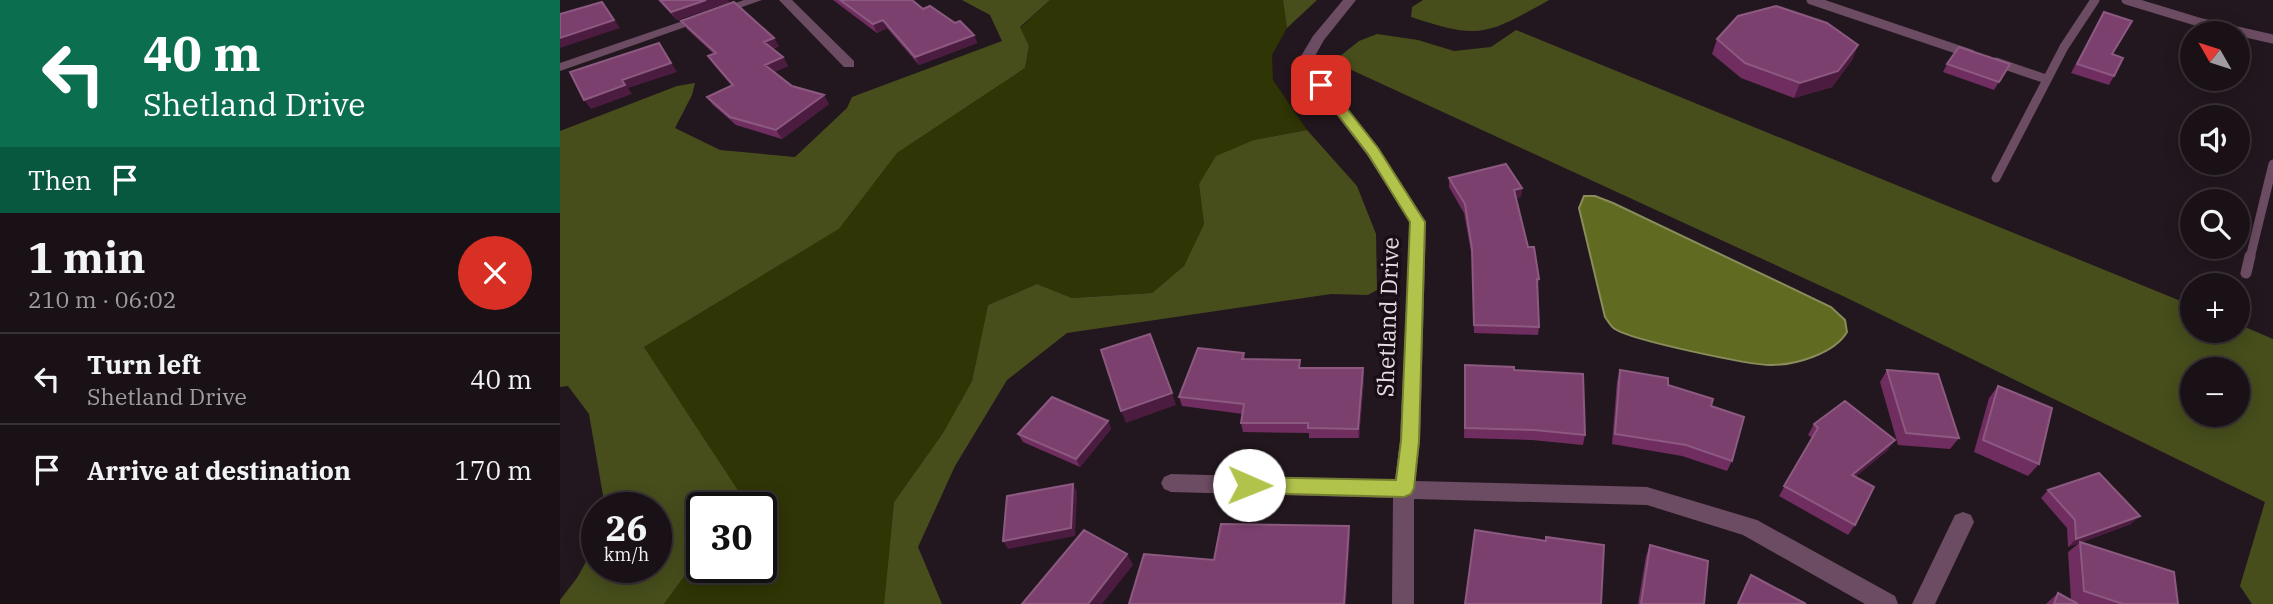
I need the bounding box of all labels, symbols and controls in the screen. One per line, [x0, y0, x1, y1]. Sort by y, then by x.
text: 40 m [143, 21, 261, 84]
north arrow [2180, 21, 2250, 91]
map controls [2180, 21, 2250, 427]
icon: left [28, 28, 119, 119]
pin [1291, 55, 1351, 115]
icon: arrive [1302, 66, 1340, 104]
text: Shetland Drive [143, 83, 365, 125]
button: sound [2180, 105, 2250, 175]
icon: arrive [106, 161, 144, 199]
text: Then [28, 163, 92, 197]
button: search [2180, 189, 2250, 259]
text: 1 min [28, 230, 146, 285]
button: close [458, 236, 532, 310]
street label: Shetland Drive [1369, 237, 1405, 397]
button: + [2180, 273, 2250, 343]
text: 210 m · 06:02 [28, 284, 177, 314]
text: Turn left [87, 347, 201, 381]
button: − [2180, 357, 2250, 427]
icon: left [28, 360, 66, 398]
text: 40 m [470, 362, 532, 396]
text: Shetland Drive [87, 381, 247, 411]
position arrow [1212, 448, 1286, 522]
icon: arrive [28, 451, 66, 489]
text: Arrive at destination [87, 453, 351, 487]
text: 170 m [454, 453, 532, 487]
speed limit sign: 30 [686, 492, 777, 583]
text: 26 [605, 505, 648, 551]
text: km/h [604, 543, 649, 566]

